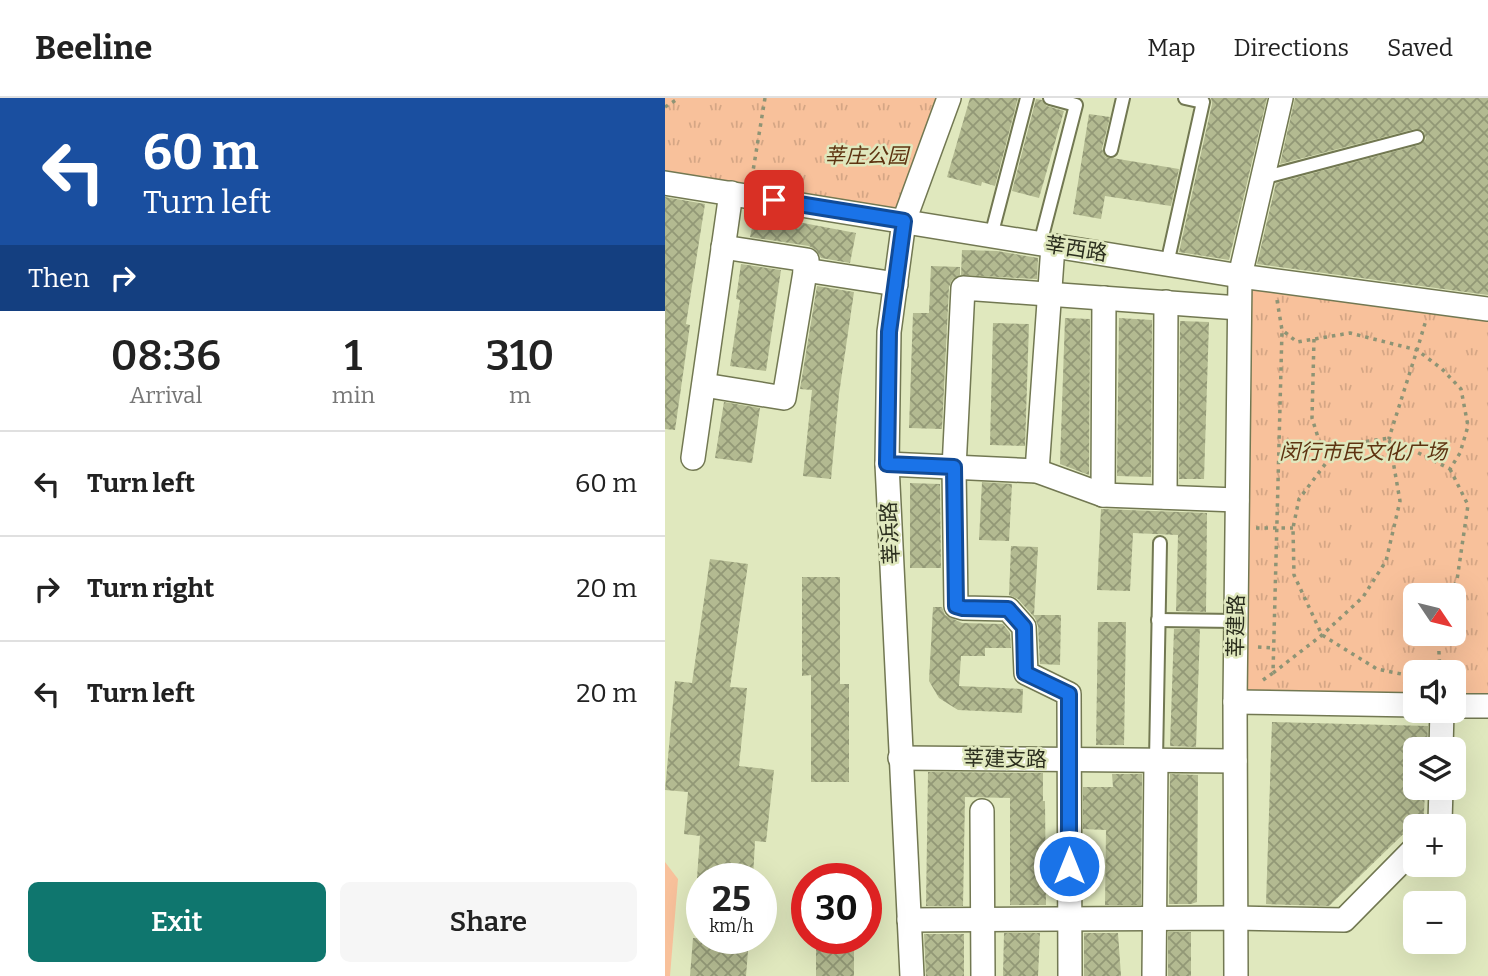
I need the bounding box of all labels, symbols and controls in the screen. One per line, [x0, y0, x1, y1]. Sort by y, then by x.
text: Beeline [35, 28, 152, 68]
text: Map [1147, 34, 1196, 62]
text: Directions [1234, 34, 1349, 62]
text: Saved [1387, 34, 1453, 62]
text: 60 m [143, 123, 259, 182]
icon: left [28, 126, 119, 217]
park label: 莘庄公园 [824, 143, 911, 169]
pin [744, 170, 804, 230]
icon: arrive [755, 181, 793, 219]
text: Turn left [143, 183, 271, 221]
street label: 莘西路 [1043, 231, 1109, 267]
icon: right [104, 259, 142, 297]
text: Then [28, 263, 90, 294]
text: 08:36 [111, 331, 221, 381]
text: 1 [344, 331, 362, 381]
text: 310 [486, 331, 554, 381]
text: Arrival [129, 381, 202, 409]
text: min [332, 381, 375, 409]
text: m [509, 381, 531, 409]
park label: 闵行市民文化广场 [1279, 439, 1449, 465]
icon: left [28, 465, 66, 503]
text: Turn left [87, 468, 195, 499]
text: 60 m [575, 468, 637, 499]
street label: 莘浜路 [875, 501, 905, 565]
icon: right [28, 570, 66, 608]
text: Turn right [87, 573, 214, 604]
text: 20 m [576, 573, 637, 604]
north arrow [1403, 583, 1467, 646]
map controls [1403, 583, 1466, 954]
street label: 莘建路 [1222, 594, 1250, 658]
button: sound [1403, 660, 1466, 723]
icon: left [28, 675, 66, 713]
text: Turn left [87, 678, 195, 709]
text: 20 m [576, 678, 637, 709]
button: layers [1403, 737, 1466, 800]
street label: 莘建支路 [963, 745, 1047, 773]
button: + [1403, 814, 1466, 877]
position arrow [1032, 829, 1106, 903]
speed limit sign: 30 [791, 863, 882, 954]
text: 25 [712, 878, 751, 920]
button: Exit [28, 882, 326, 962]
button: Share [340, 882, 637, 962]
button: − [1403, 891, 1466, 954]
text: km/h [709, 915, 754, 937]

